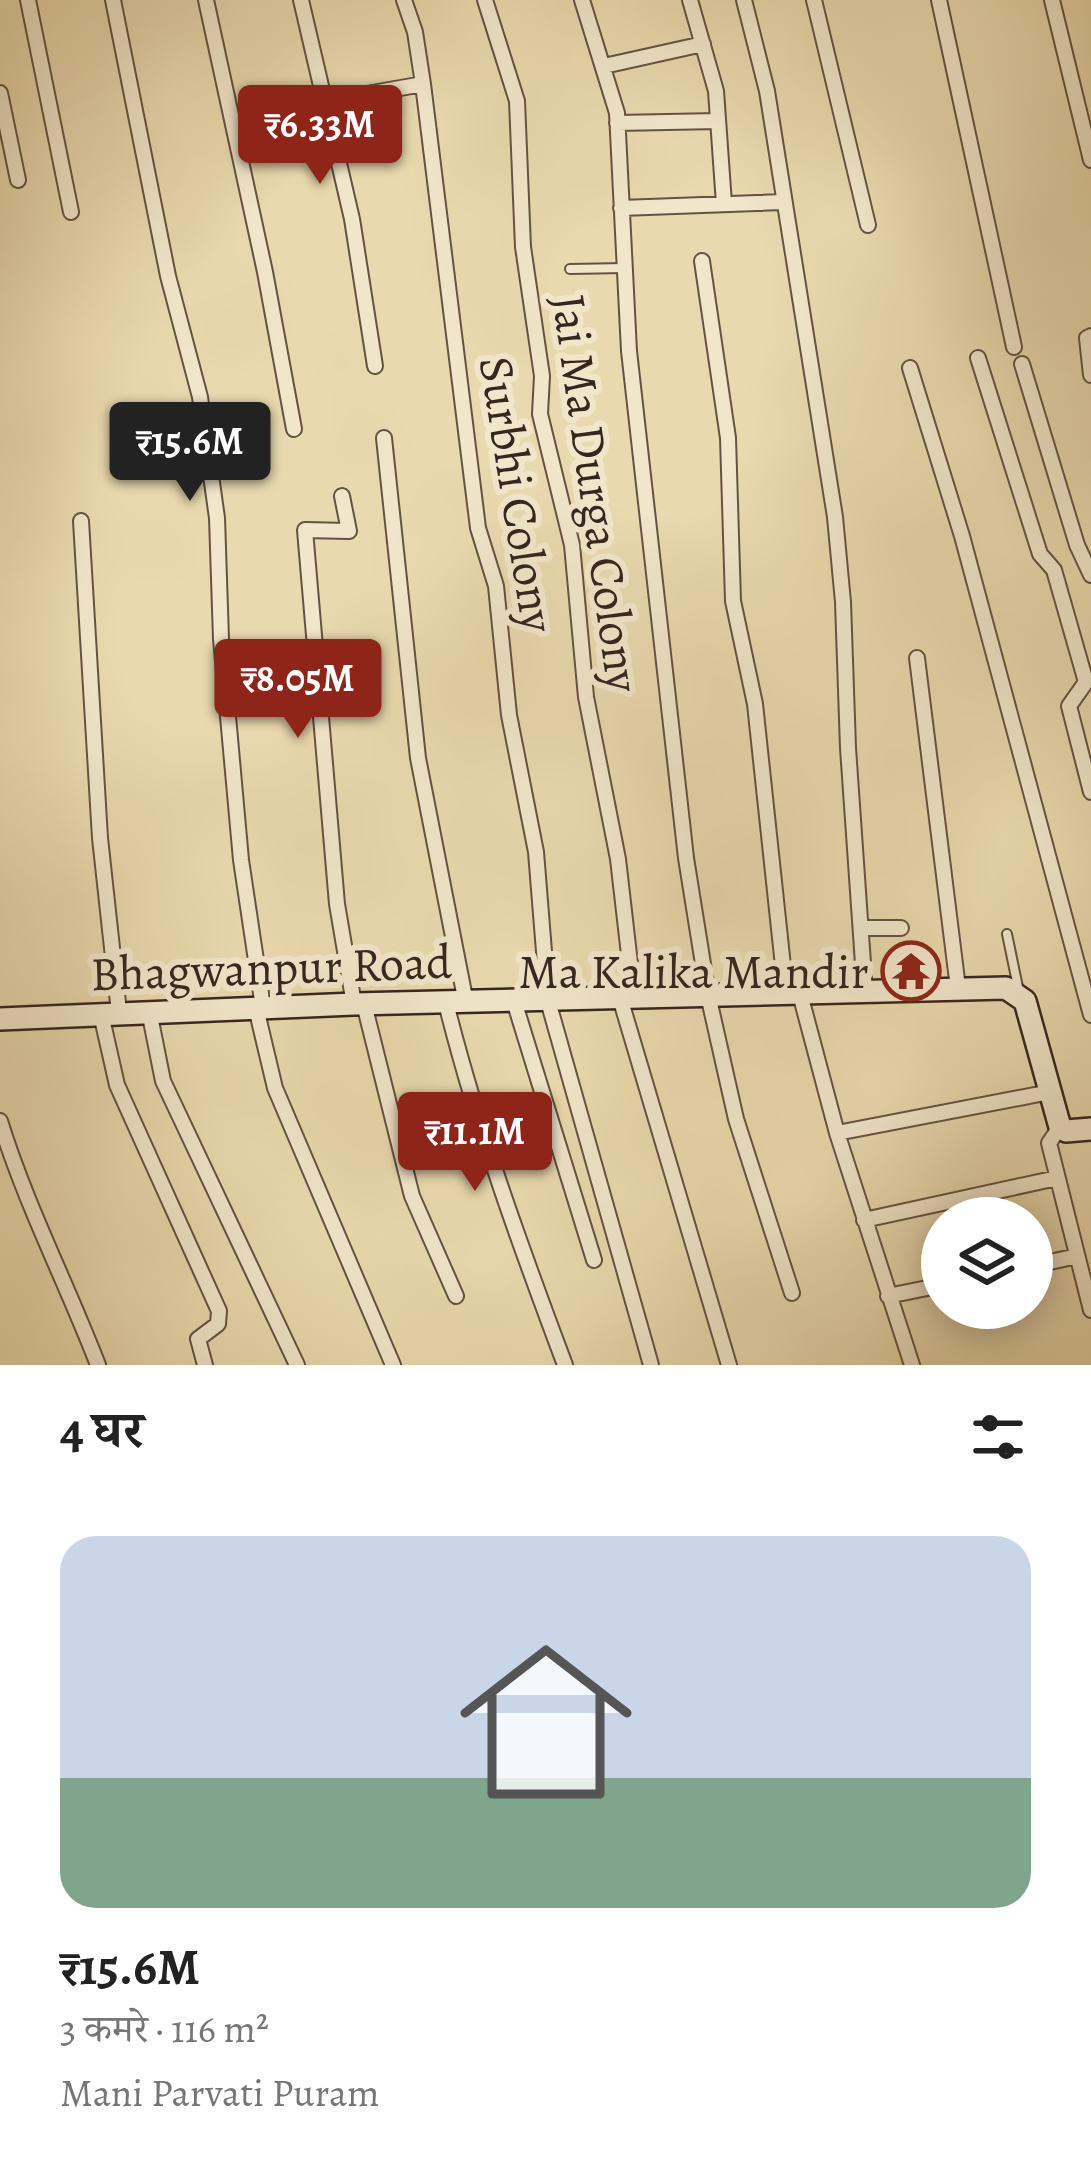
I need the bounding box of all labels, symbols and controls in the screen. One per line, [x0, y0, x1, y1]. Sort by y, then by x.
pin: ₹6.33M [222, 85, 418, 187]
text: ₹6.33M [265, 97, 375, 150]
street label: Jai Ma Durga Colony [535, 290, 657, 697]
street label: Surbhi Colony [463, 352, 571, 637]
pin: ₹15.6M [92, 402, 288, 504]
text: ₹15.6M [137, 414, 243, 467]
pin: ₹8.05M [200, 639, 396, 741]
text: ₹8.05M [241, 651, 355, 704]
street label: Bhagwanpur Road [89, 929, 453, 1007]
place label: Ma Kalika Mandir [518, 939, 869, 1005]
temple icon: Ma Kalika Mandir [880, 940, 942, 1002]
pin: ₹11.1M [377, 1092, 573, 1194]
text: ₹11.1M [425, 1104, 525, 1157]
map controls [921, 1197, 1053, 1329]
button: layers [921, 1197, 1053, 1329]
text: 4 घर [60, 1395, 144, 1465]
icon: filters [965, 1404, 1031, 1470]
icon: home [438, 1614, 654, 1830]
text: ₹15.6M [60, 1932, 200, 2002]
text: 3 कमरे · 116 m² [60, 2002, 269, 2055]
text: Mani Parvati Puram [60, 2066, 380, 2119]

